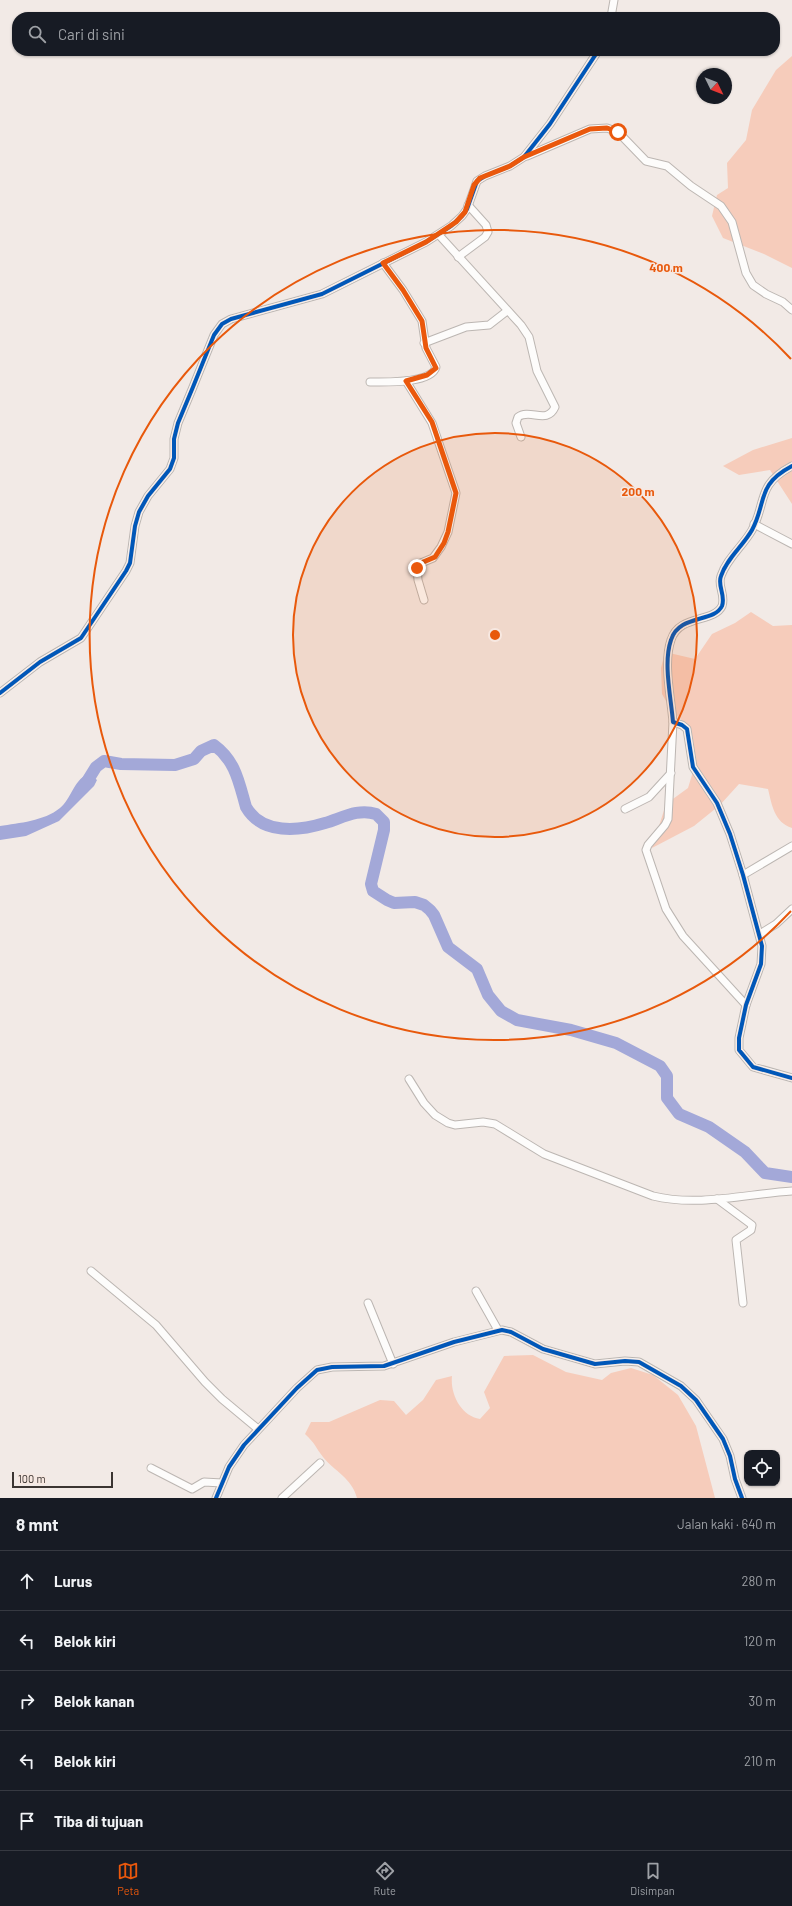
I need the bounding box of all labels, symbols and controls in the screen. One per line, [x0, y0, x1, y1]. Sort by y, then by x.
search box [12, 12, 780, 56]
icon: search [26, 23, 48, 45]
text: Cari di sini [58, 25, 125, 43]
north arrow [696, 68, 732, 104]
route start [609, 123, 627, 141]
text: 400 m [649, 260, 683, 274]
text: 200 m [622, 484, 654, 498]
route end [408, 559, 426, 577]
centre of rings [488, 628, 502, 642]
map controls [744, 1450, 780, 1486]
button: locate [744, 1450, 780, 1486]
scale bar [12, 1470, 113, 1489]
text: 100 m [18, 1472, 46, 1485]
text: 8 mnt [16, 1514, 59, 1534]
text: Jalan kaki · 640 m [677, 1516, 776, 1532]
icon: ahead [16, 1570, 38, 1592]
text: Lurus [54, 1572, 92, 1590]
text: 280 m [742, 1573, 776, 1589]
icon: left [16, 1630, 38, 1652]
text: Belok kiri [54, 1632, 116, 1650]
text: 120 m [744, 1633, 776, 1649]
icon: right [16, 1690, 38, 1712]
text: Belok kanan [54, 1692, 134, 1710]
text: 30 m [749, 1693, 776, 1709]
icon: left [16, 1750, 38, 1772]
text: Belok kiri [54, 1752, 116, 1770]
text: 210 m [744, 1753, 776, 1769]
icon: arrive [16, 1810, 38, 1832]
text: Tiba di tujuan [54, 1812, 143, 1830]
tab: Peta [117, 1860, 139, 1897]
tab: Rute [374, 1860, 396, 1897]
tab: Disimpan [630, 1860, 675, 1897]

